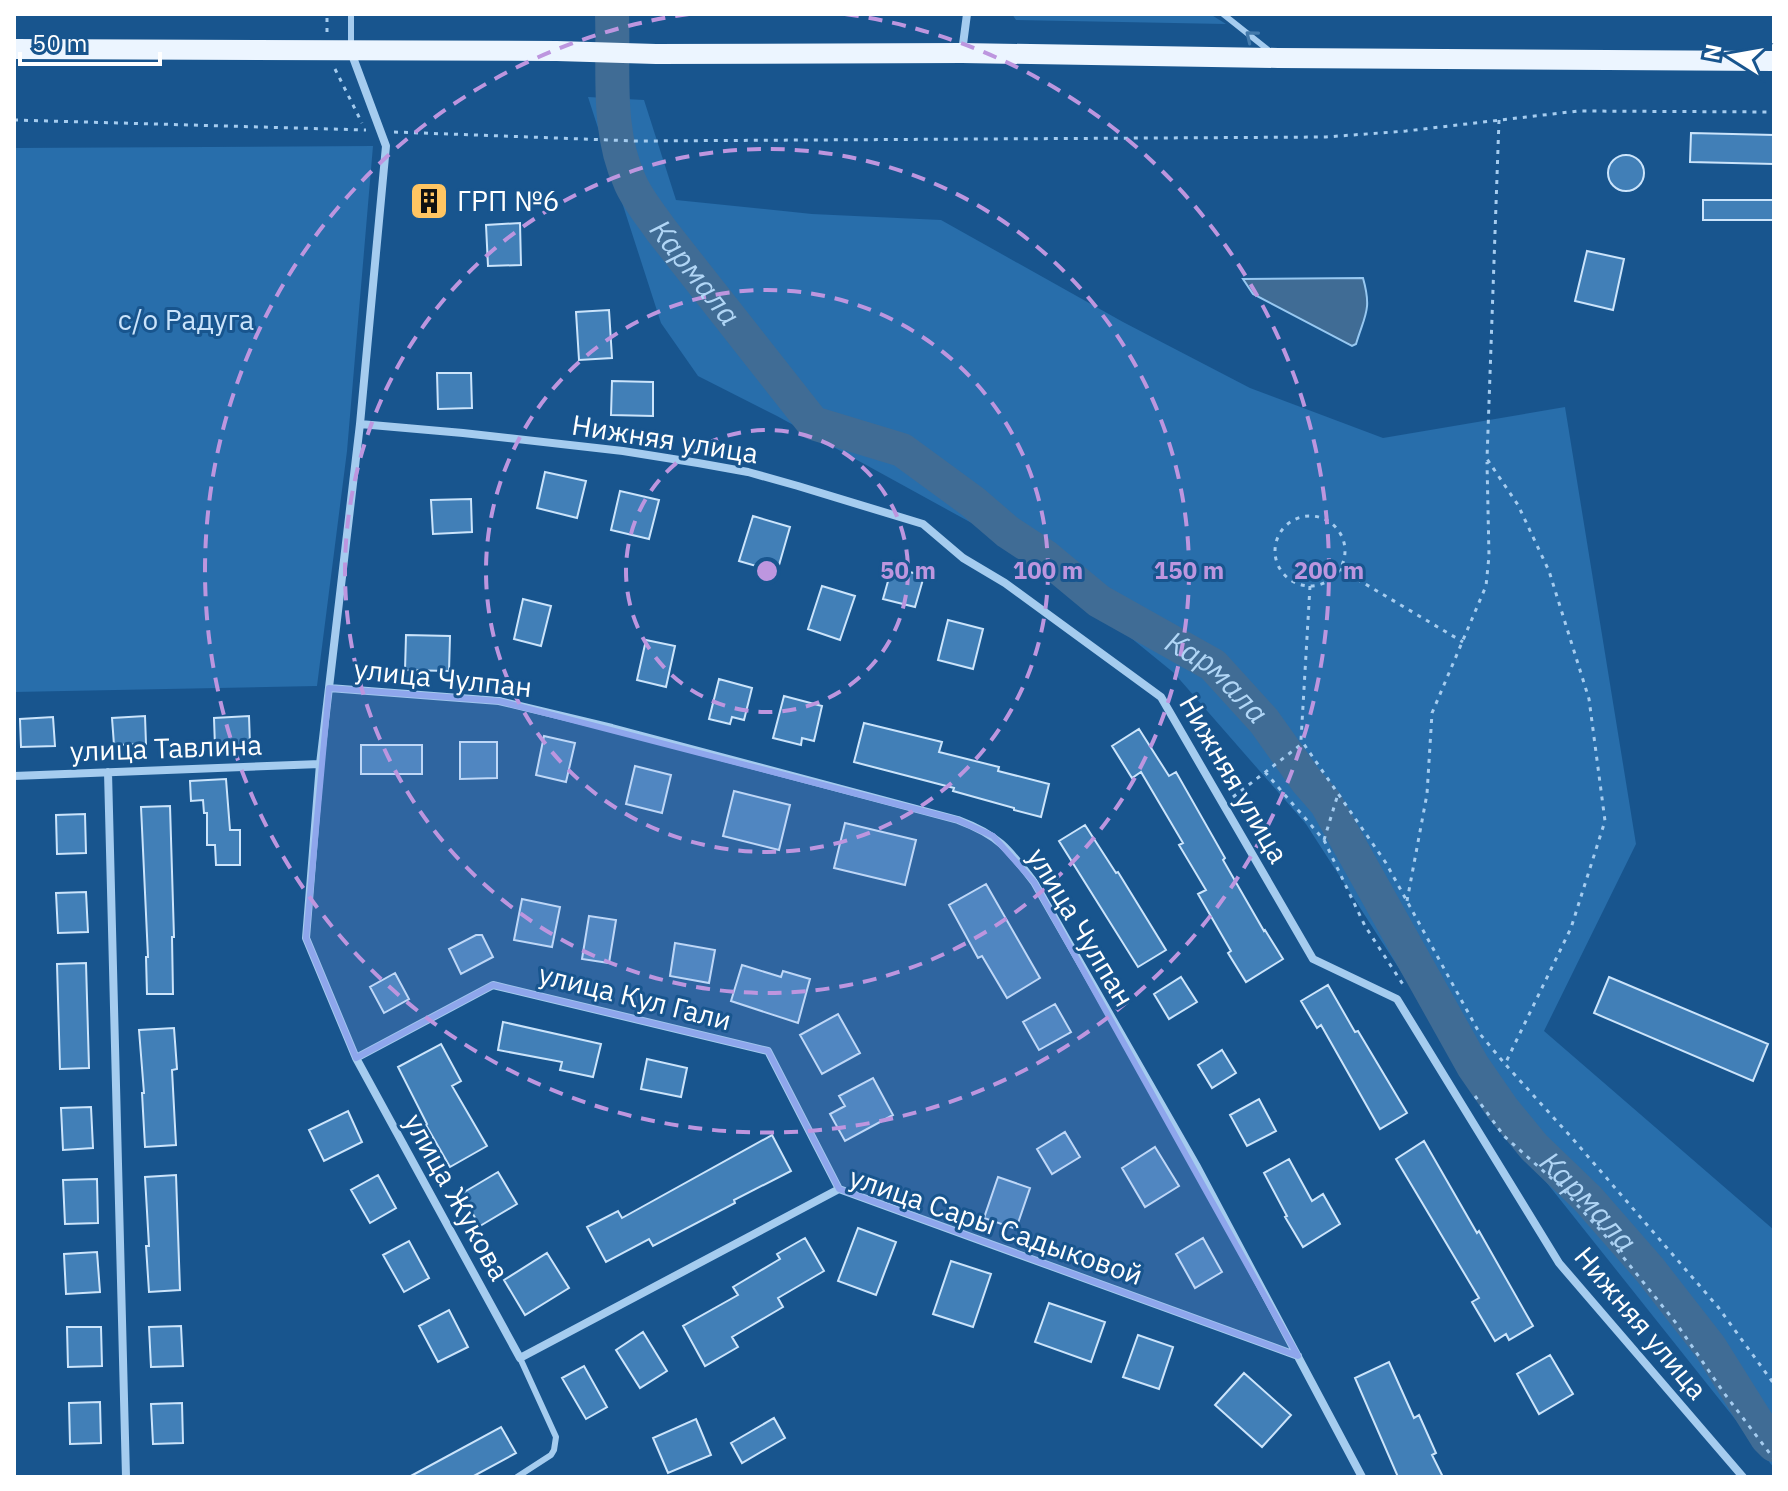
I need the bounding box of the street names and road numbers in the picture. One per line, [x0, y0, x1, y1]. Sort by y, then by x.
street label: Нижняя улица [569, 405, 761, 472]
street label: улица Чулпан [352, 650, 534, 705]
street label: Нижняя улица [1171, 688, 1298, 870]
street label: улица Тавлина [69, 726, 263, 769]
street label: улица Чулпан [1019, 840, 1143, 1013]
street label: улица Кул Гали [535, 955, 735, 1038]
street label: улица Жукова [396, 1106, 519, 1287]
street label: улица Сары Садыковой [845, 1158, 1148, 1293]
street label: Нижняя улица [1567, 1239, 1716, 1407]

